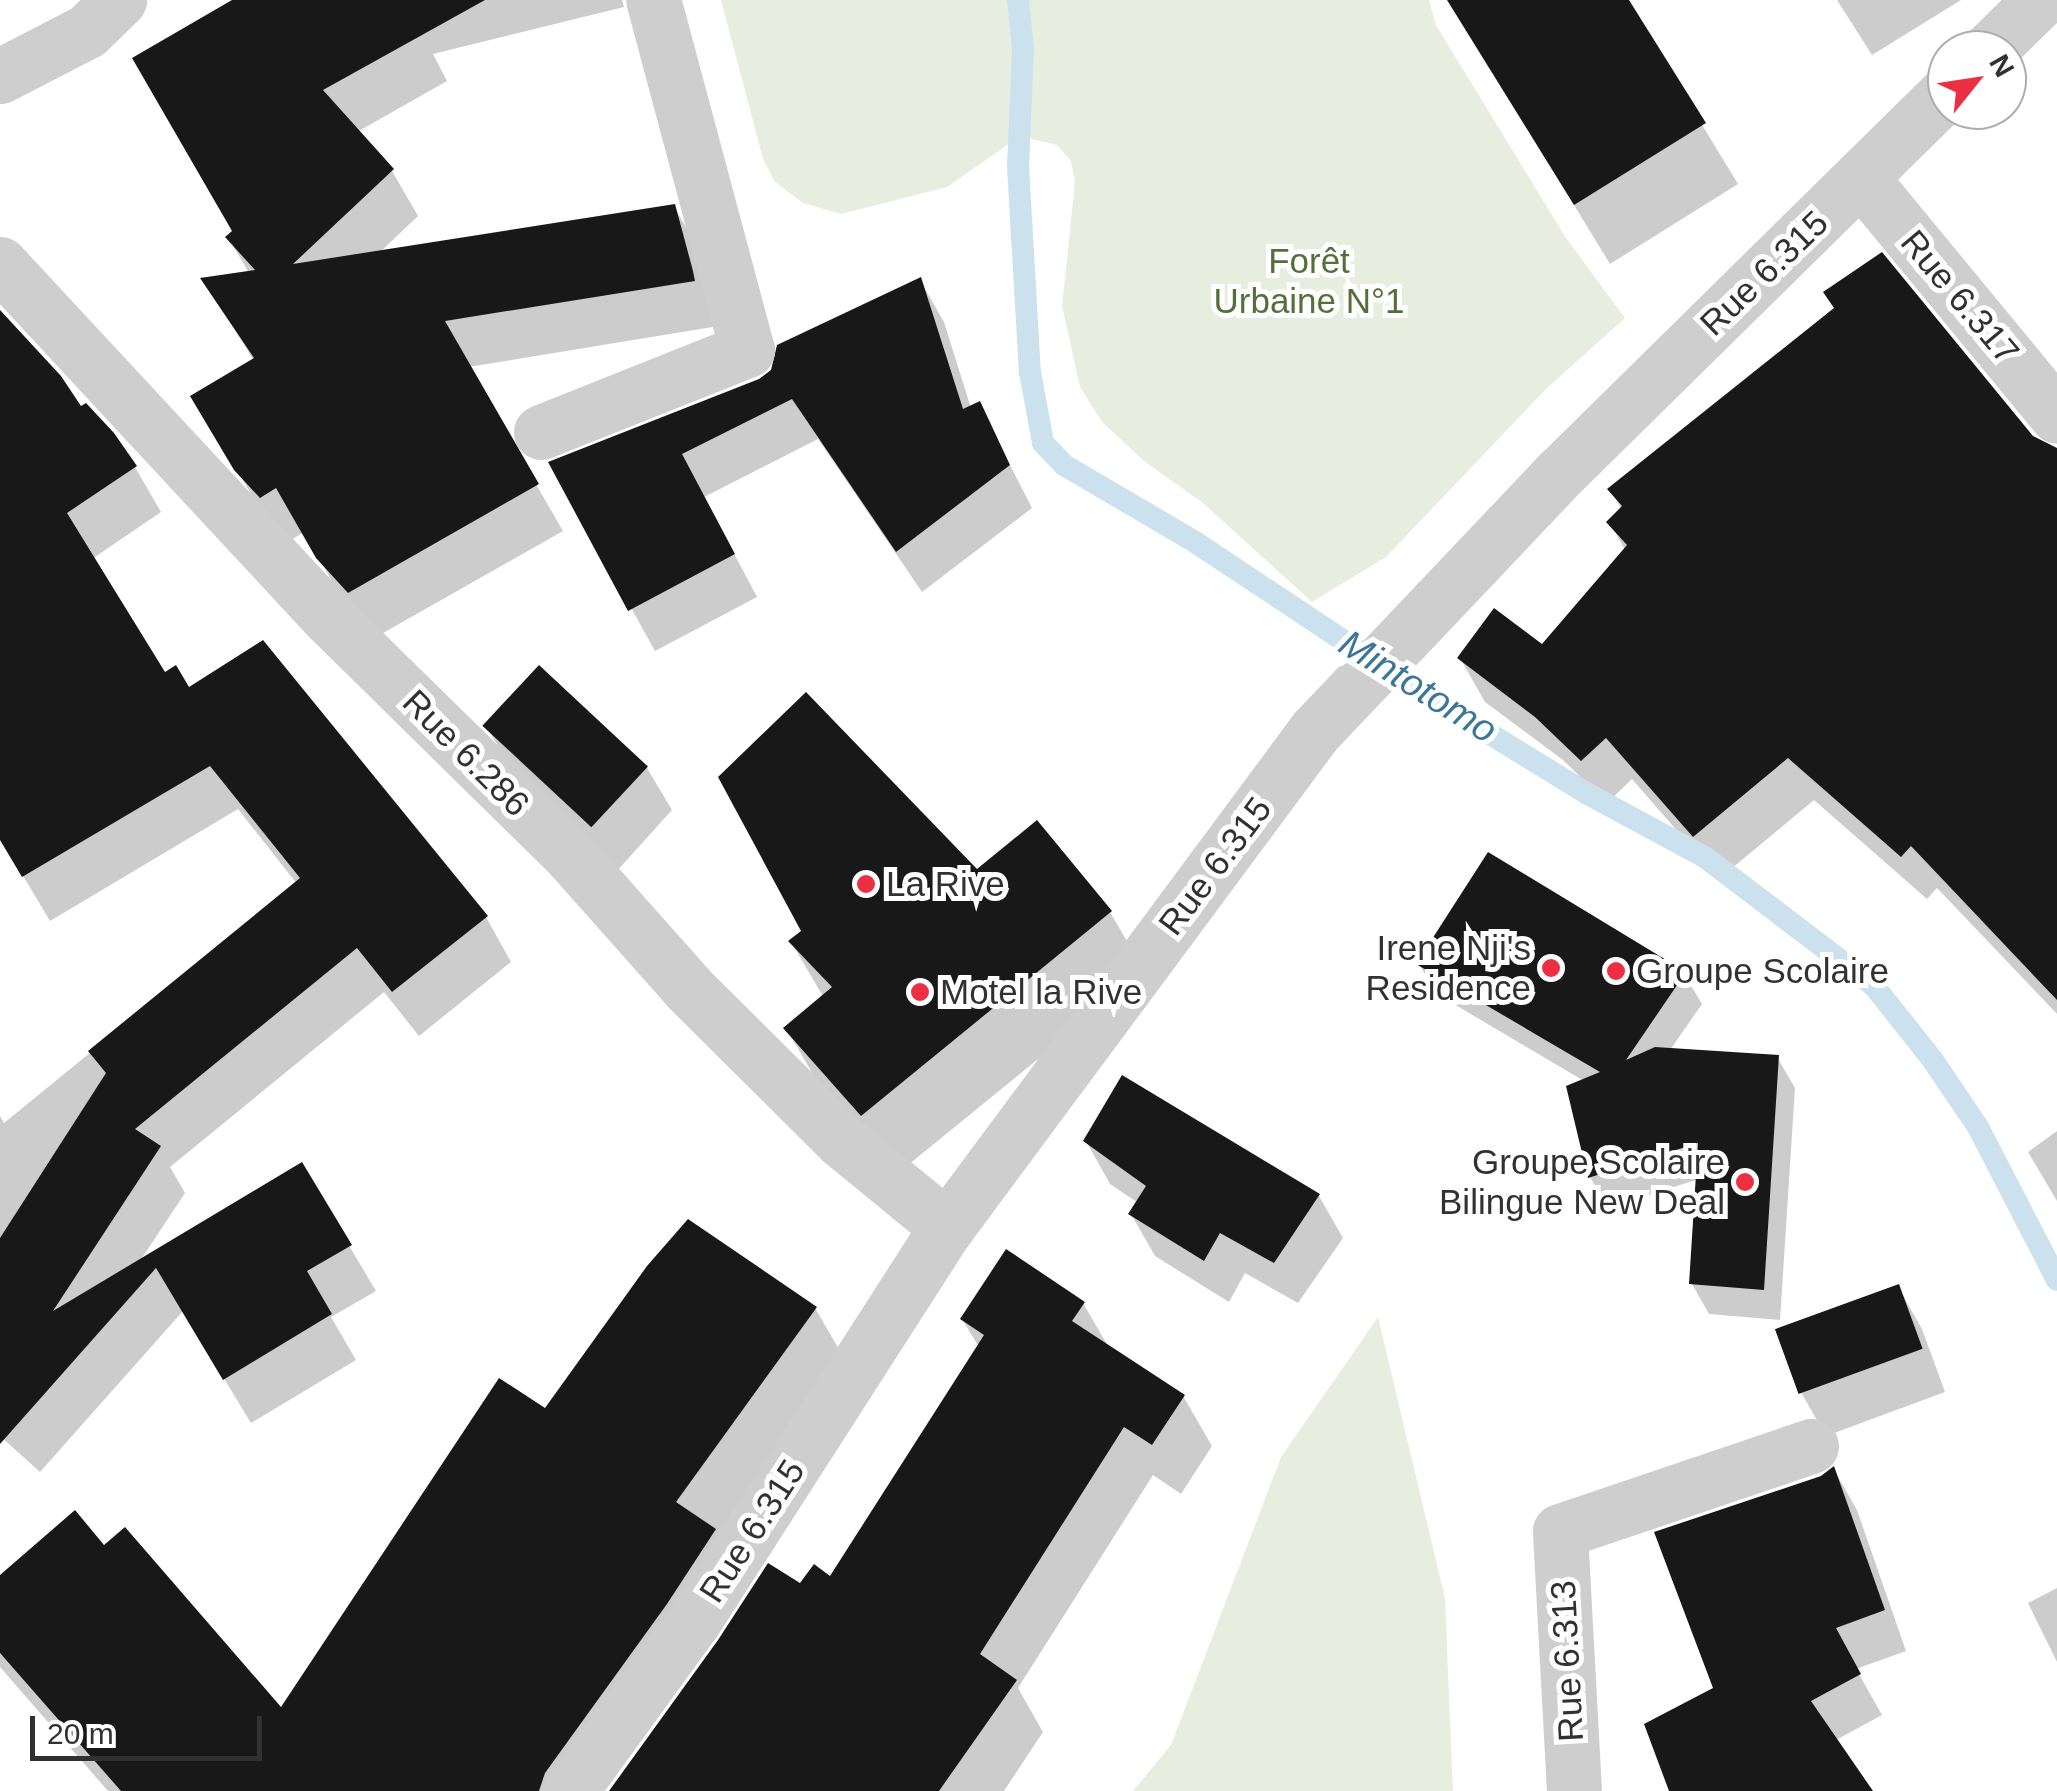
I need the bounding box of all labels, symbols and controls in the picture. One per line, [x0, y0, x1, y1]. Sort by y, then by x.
north arrow [1927, 30, 2027, 130]
text: N [1983, 49, 2020, 82]
street label: Rue 6.315 [1691, 202, 1837, 344]
street label: Rue 6.317 [1892, 222, 2028, 372]
park label: Forêt Urbaine N°1 [1213, 240, 1405, 322]
water label: Mintotomo [1331, 621, 1505, 753]
street label: Rue 6.286 [394, 681, 538, 825]
street label: Rue 6.315 [1150, 789, 1280, 943]
place label: La Rive [886, 863, 1005, 905]
marker: La Rive [855, 873, 877, 895]
place label: Irene Nji's Residence [1366, 927, 1531, 1009]
place label: Groupe Scolaire [1636, 950, 1889, 992]
marker: Irene Nji's Residence [1540, 957, 1562, 979]
marker: Groupe Scolaire [1605, 960, 1627, 982]
place label: Motel la Rive [940, 971, 1142, 1013]
marker: Motel la Rive [909, 981, 931, 1003]
place label: Groupe Scolaire Bilingue New Deal [1439, 1141, 1725, 1223]
marker: Groupe Scolaire Bilingue New Deal [1734, 1171, 1756, 1193]
street label: Rue 6.315 [690, 1452, 814, 1610]
street label: Rue 6.313 [1542, 1579, 1592, 1743]
scale bar [35, 1696, 268, 1758]
text: 20 m [47, 1717, 114, 1750]

